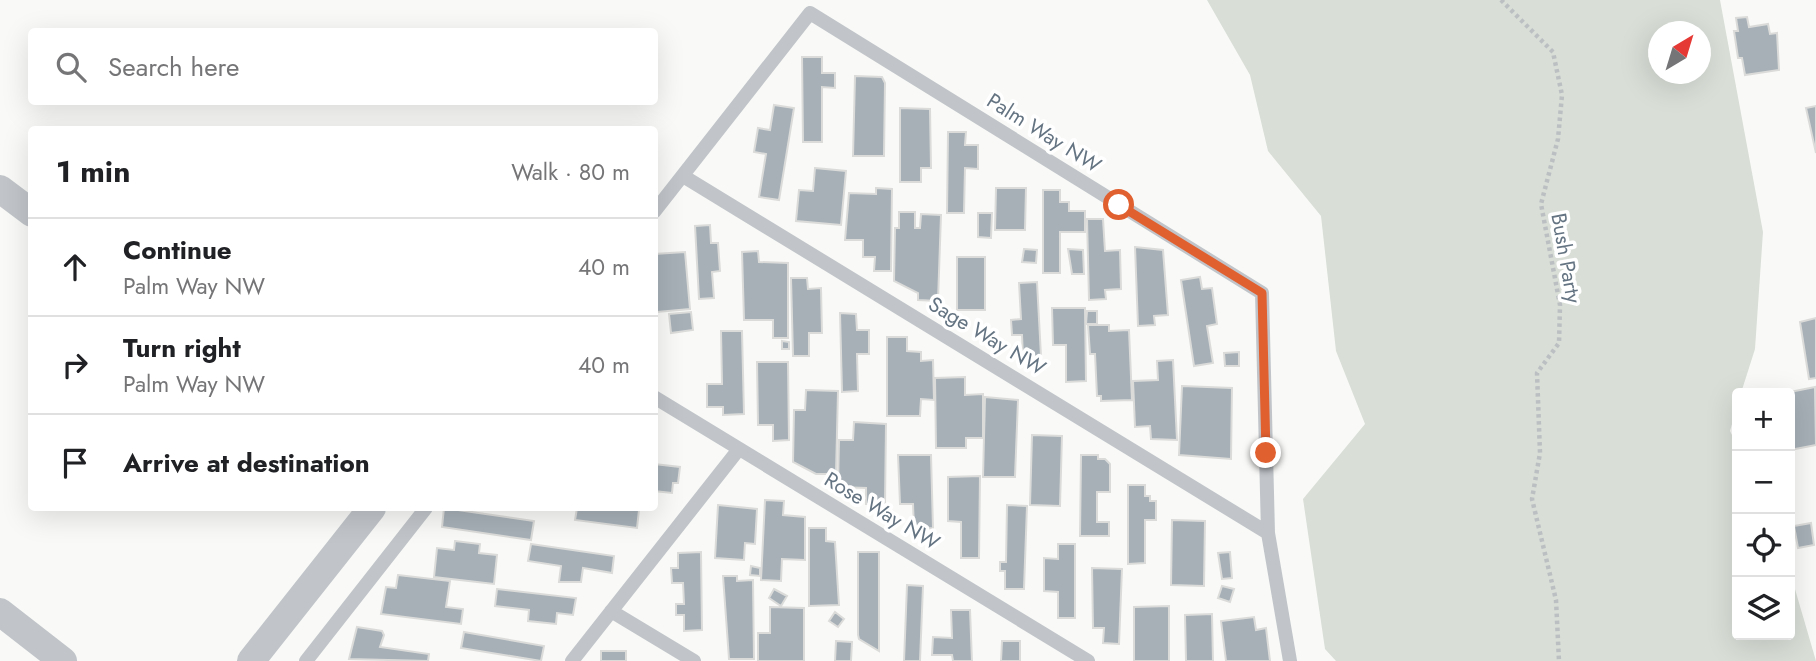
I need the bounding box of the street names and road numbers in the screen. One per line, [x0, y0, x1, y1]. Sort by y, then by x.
street label: Palm Way NW [981, 86, 1107, 180]
street label: Bush Party [1543, 211, 1589, 306]
street label: Sage Way NW [923, 289, 1051, 383]
street label: Rose Way NW [819, 465, 946, 557]

